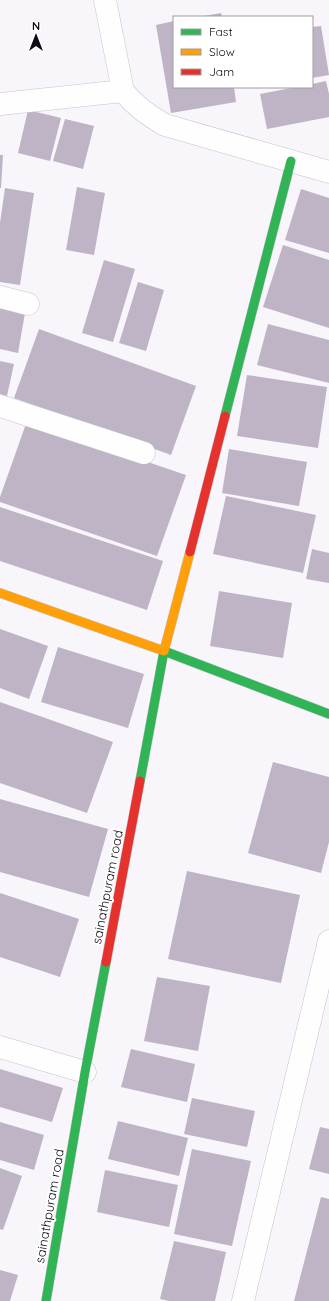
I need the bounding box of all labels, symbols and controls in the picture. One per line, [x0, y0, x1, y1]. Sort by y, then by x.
north arrow [16, 16, 56, 56]
legend [173, 16, 313, 88]
text: N [32, 19, 40, 33]
text: Fast [209, 24, 233, 39]
text: Slow [209, 44, 235, 59]
text: Jam [209, 64, 234, 79]
street label: sainathpuram road [88, 829, 126, 945]
street label: sainathpuram road [31, 1148, 67, 1264]

